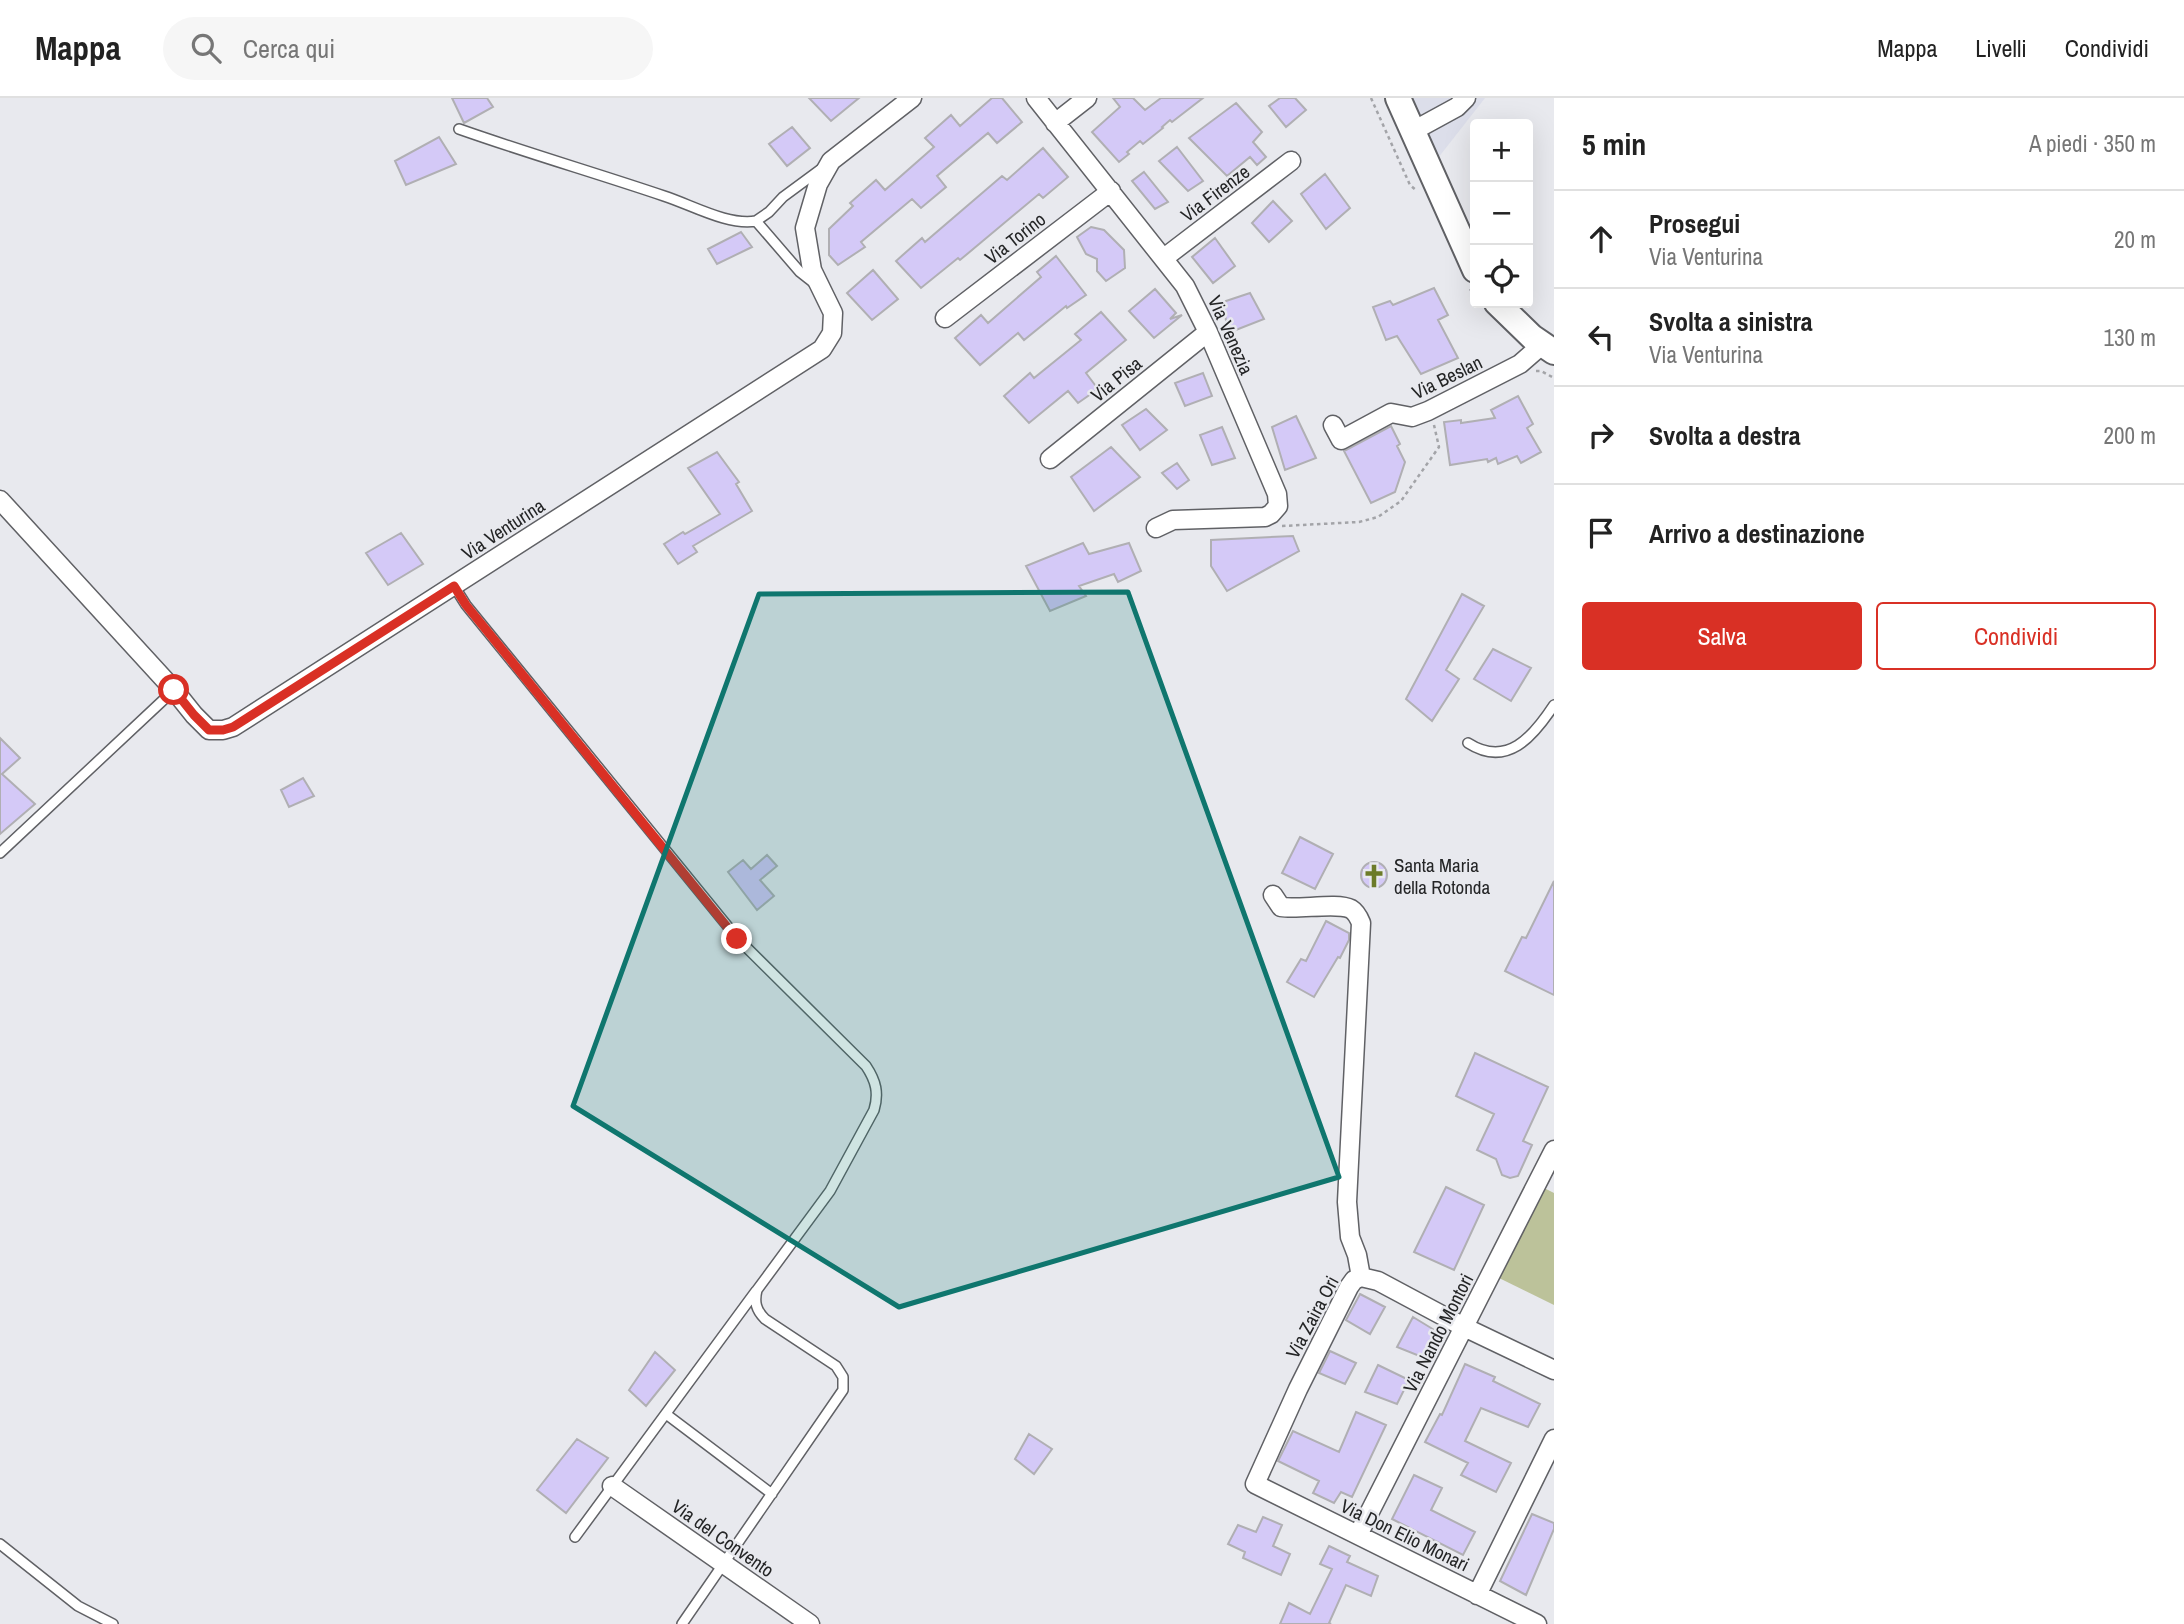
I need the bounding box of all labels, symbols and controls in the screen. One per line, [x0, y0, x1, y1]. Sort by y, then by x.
search box [163, 17, 653, 80]
text: Mappa [35, 26, 121, 70]
icon: search [187, 29, 225, 67]
text: Cerca qui [243, 31, 335, 66]
text: Mappa [1877, 32, 1937, 64]
text: Livelli [1975, 32, 2027, 64]
text: Condividi [2065, 32, 2149, 64]
map controls [1470, 119, 1533, 308]
button: + [1470, 119, 1533, 182]
text: 5 min [1582, 124, 1646, 164]
text: A piedi · 350 m [2029, 128, 2156, 159]
street label: Via Firenze [1175, 158, 1255, 228]
button: − [1470, 182, 1533, 245]
street label: Via Torino [979, 206, 1051, 270]
text: Prosegui [1649, 206, 1740, 241]
icon: ahead [1582, 220, 1620, 258]
text: 20 m [2114, 224, 2156, 255]
text: Via Venturina [1649, 241, 1763, 272]
button: locate [1470, 245, 1533, 308]
street label: Via Venezia [1202, 291, 1260, 379]
text: Svolta a sinistra [1649, 304, 1813, 339]
icon: left [1582, 318, 1620, 356]
text: 130 m [2104, 322, 2156, 353]
text: Via Venturina [1649, 339, 1763, 370]
street label: Via Beslan [1408, 349, 1486, 405]
street label: Via Pisa [1085, 350, 1147, 408]
icon: right [1582, 416, 1620, 454]
text: Svolta a destra [1649, 418, 1801, 453]
text: 200 m [2104, 420, 2156, 451]
street label: Via Venturina [456, 492, 550, 566]
icon: arrive [1582, 514, 1620, 552]
text: Arrivo a destinazione [1649, 516, 1865, 551]
button: Salva [1582, 602, 1862, 670]
button: Condividi [1876, 602, 2156, 670]
route start [158, 674, 189, 705]
place label: Santa Maria della Rotonda [1394, 852, 1490, 900]
church icon: Santa Maria della Rotonda [1360, 862, 1388, 890]
route end [721, 923, 752, 954]
street label: Via Nando Montori [1397, 1269, 1479, 1397]
street label: Via Zaira Ori [1279, 1271, 1345, 1363]
street label: Via del Convento [667, 1493, 779, 1583]
street label: Via Don Elio Monari [1336, 1493, 1474, 1577]

